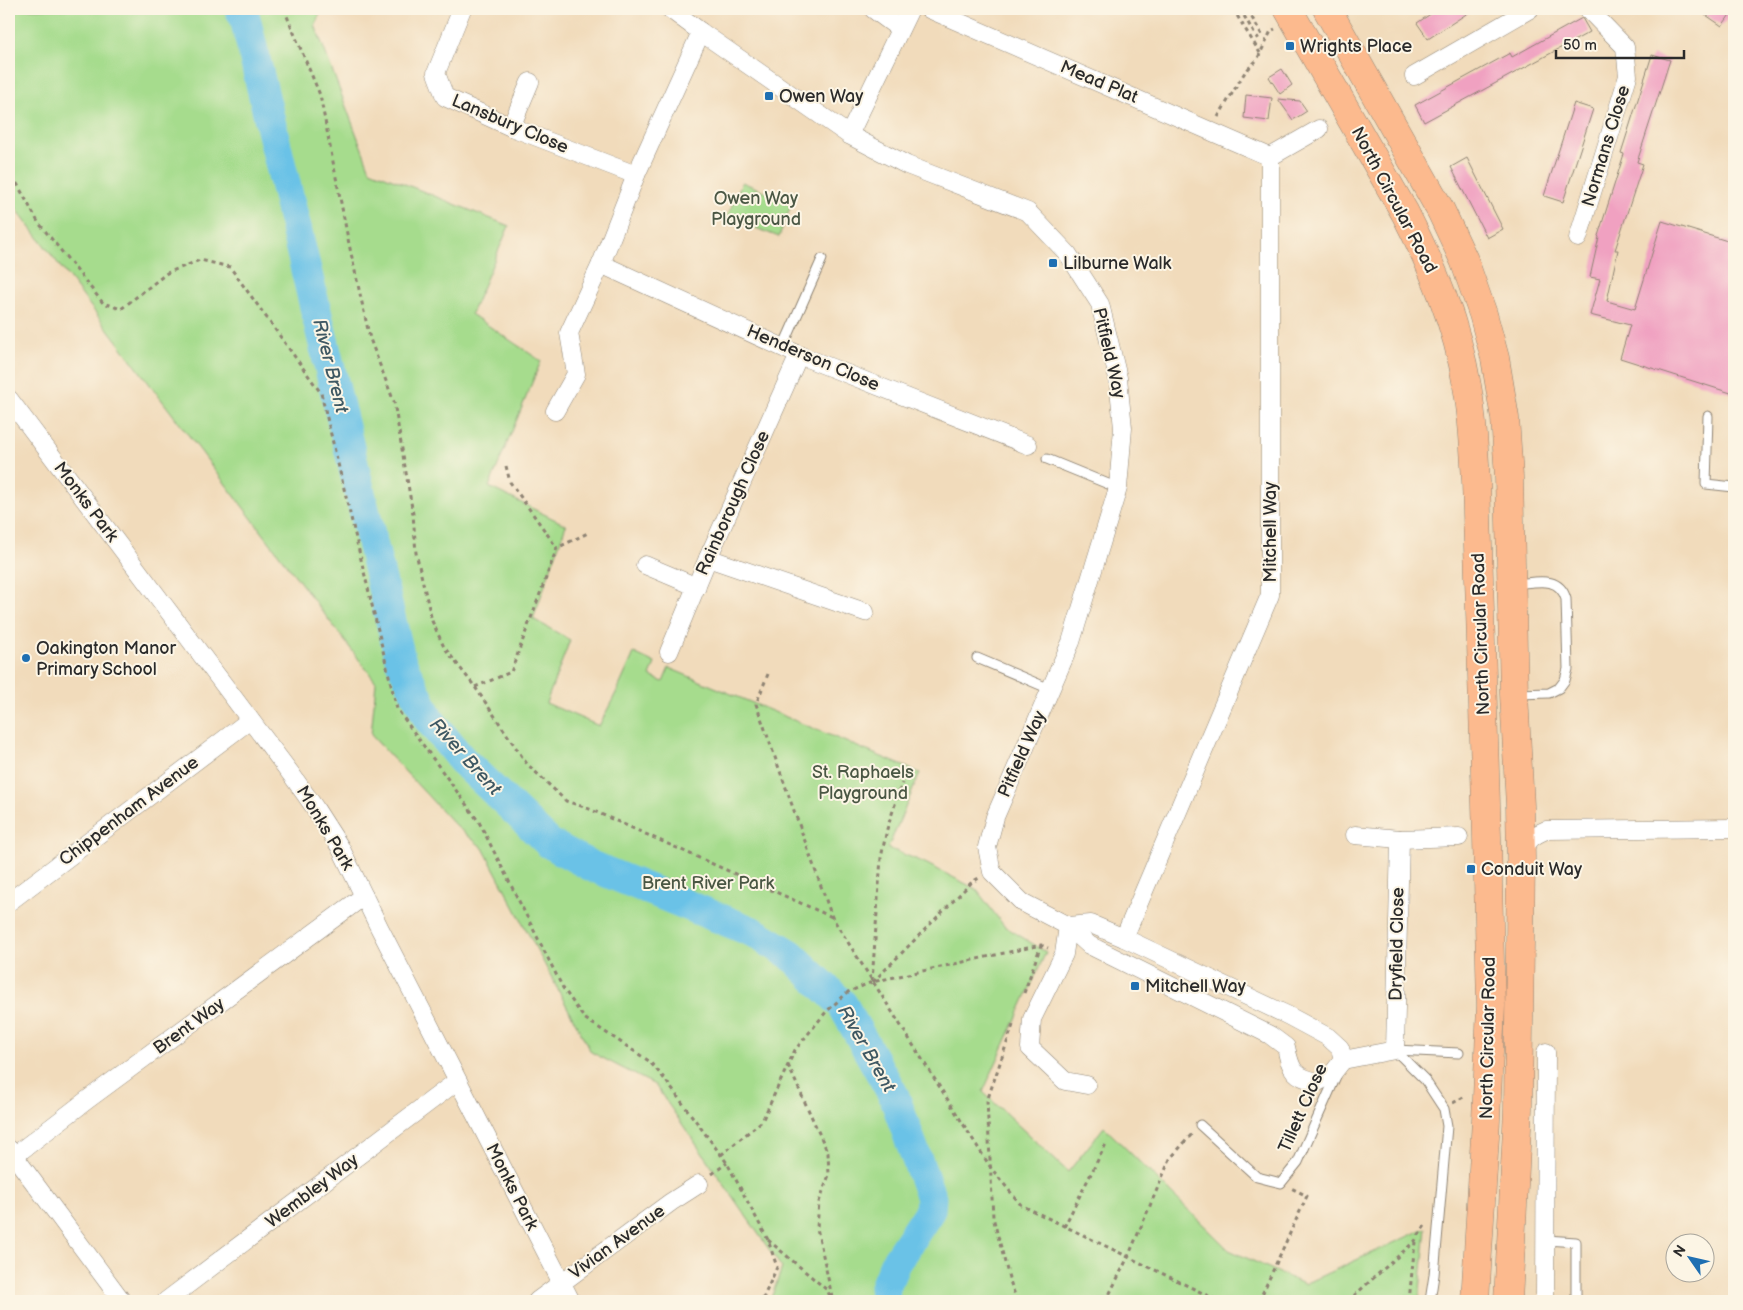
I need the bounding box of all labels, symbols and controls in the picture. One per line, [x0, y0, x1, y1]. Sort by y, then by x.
scale bar [1556, 28, 1683, 60]
place label: Wrights Place [1300, 36, 1413, 57]
text: 50 m [1563, 36, 1597, 55]
marker: Wrights Place [1284, 40, 1296, 52]
street label: Mead Plat [1057, 56, 1142, 108]
street label: Normans Close [1578, 82, 1635, 209]
place label: Owen Way [779, 86, 864, 107]
street label: Lansbury Close [448, 90, 572, 158]
marker: Owen Way [763, 90, 775, 102]
street label: North Circular Road [1347, 123, 1441, 277]
park label: Owen Way Playground [711, 188, 801, 230]
place label: Lilburne Walk [1063, 253, 1172, 274]
marker: Lilburne Walk [1047, 257, 1059, 269]
street label: Pitfield Way [1088, 306, 1130, 401]
water label: River Brent [307, 317, 353, 417]
street label: Henderson Close [743, 321, 883, 396]
street label: Rainborough Close [692, 427, 774, 578]
street label: Monks Park [49, 458, 123, 546]
street label: Mitchell Way [1260, 481, 1281, 582]
street label: North Circular Road [1468, 552, 1494, 716]
place label: Oakington Manor Primary School [36, 638, 177, 680]
marker: Oakington Manor Primary School [20, 652, 32, 664]
street label: Pitfield Way [994, 707, 1051, 801]
water label: River Brent [424, 714, 507, 801]
street label: Chippenham Avenue [55, 752, 203, 870]
park label: St. Raphaels Playground [812, 762, 914, 804]
street label: Monks Park [292, 782, 358, 874]
place label: Conduit Way [1481, 859, 1583, 880]
marker: Conduit Way [1465, 863, 1477, 875]
park label: Brent River Park [642, 873, 774, 894]
street label: Dryfield Close [1386, 887, 1408, 1001]
street label: North Circular Road [1476, 957, 1500, 1119]
place label: Mitchell Way [1145, 976, 1247, 997]
marker: Mitchell Way [1129, 980, 1141, 992]
street label: Brent Way [149, 993, 229, 1059]
water label: River Brent [832, 1002, 901, 1097]
street label: Tillett Close [1274, 1060, 1332, 1156]
street label: Monks Park [481, 1140, 543, 1234]
street label: Wembley Way [262, 1149, 363, 1233]
street label: Vivian Avenue [565, 1200, 669, 1284]
north arrow [1666, 1232, 1716, 1282]
text: N [1670, 1242, 1690, 1260]

